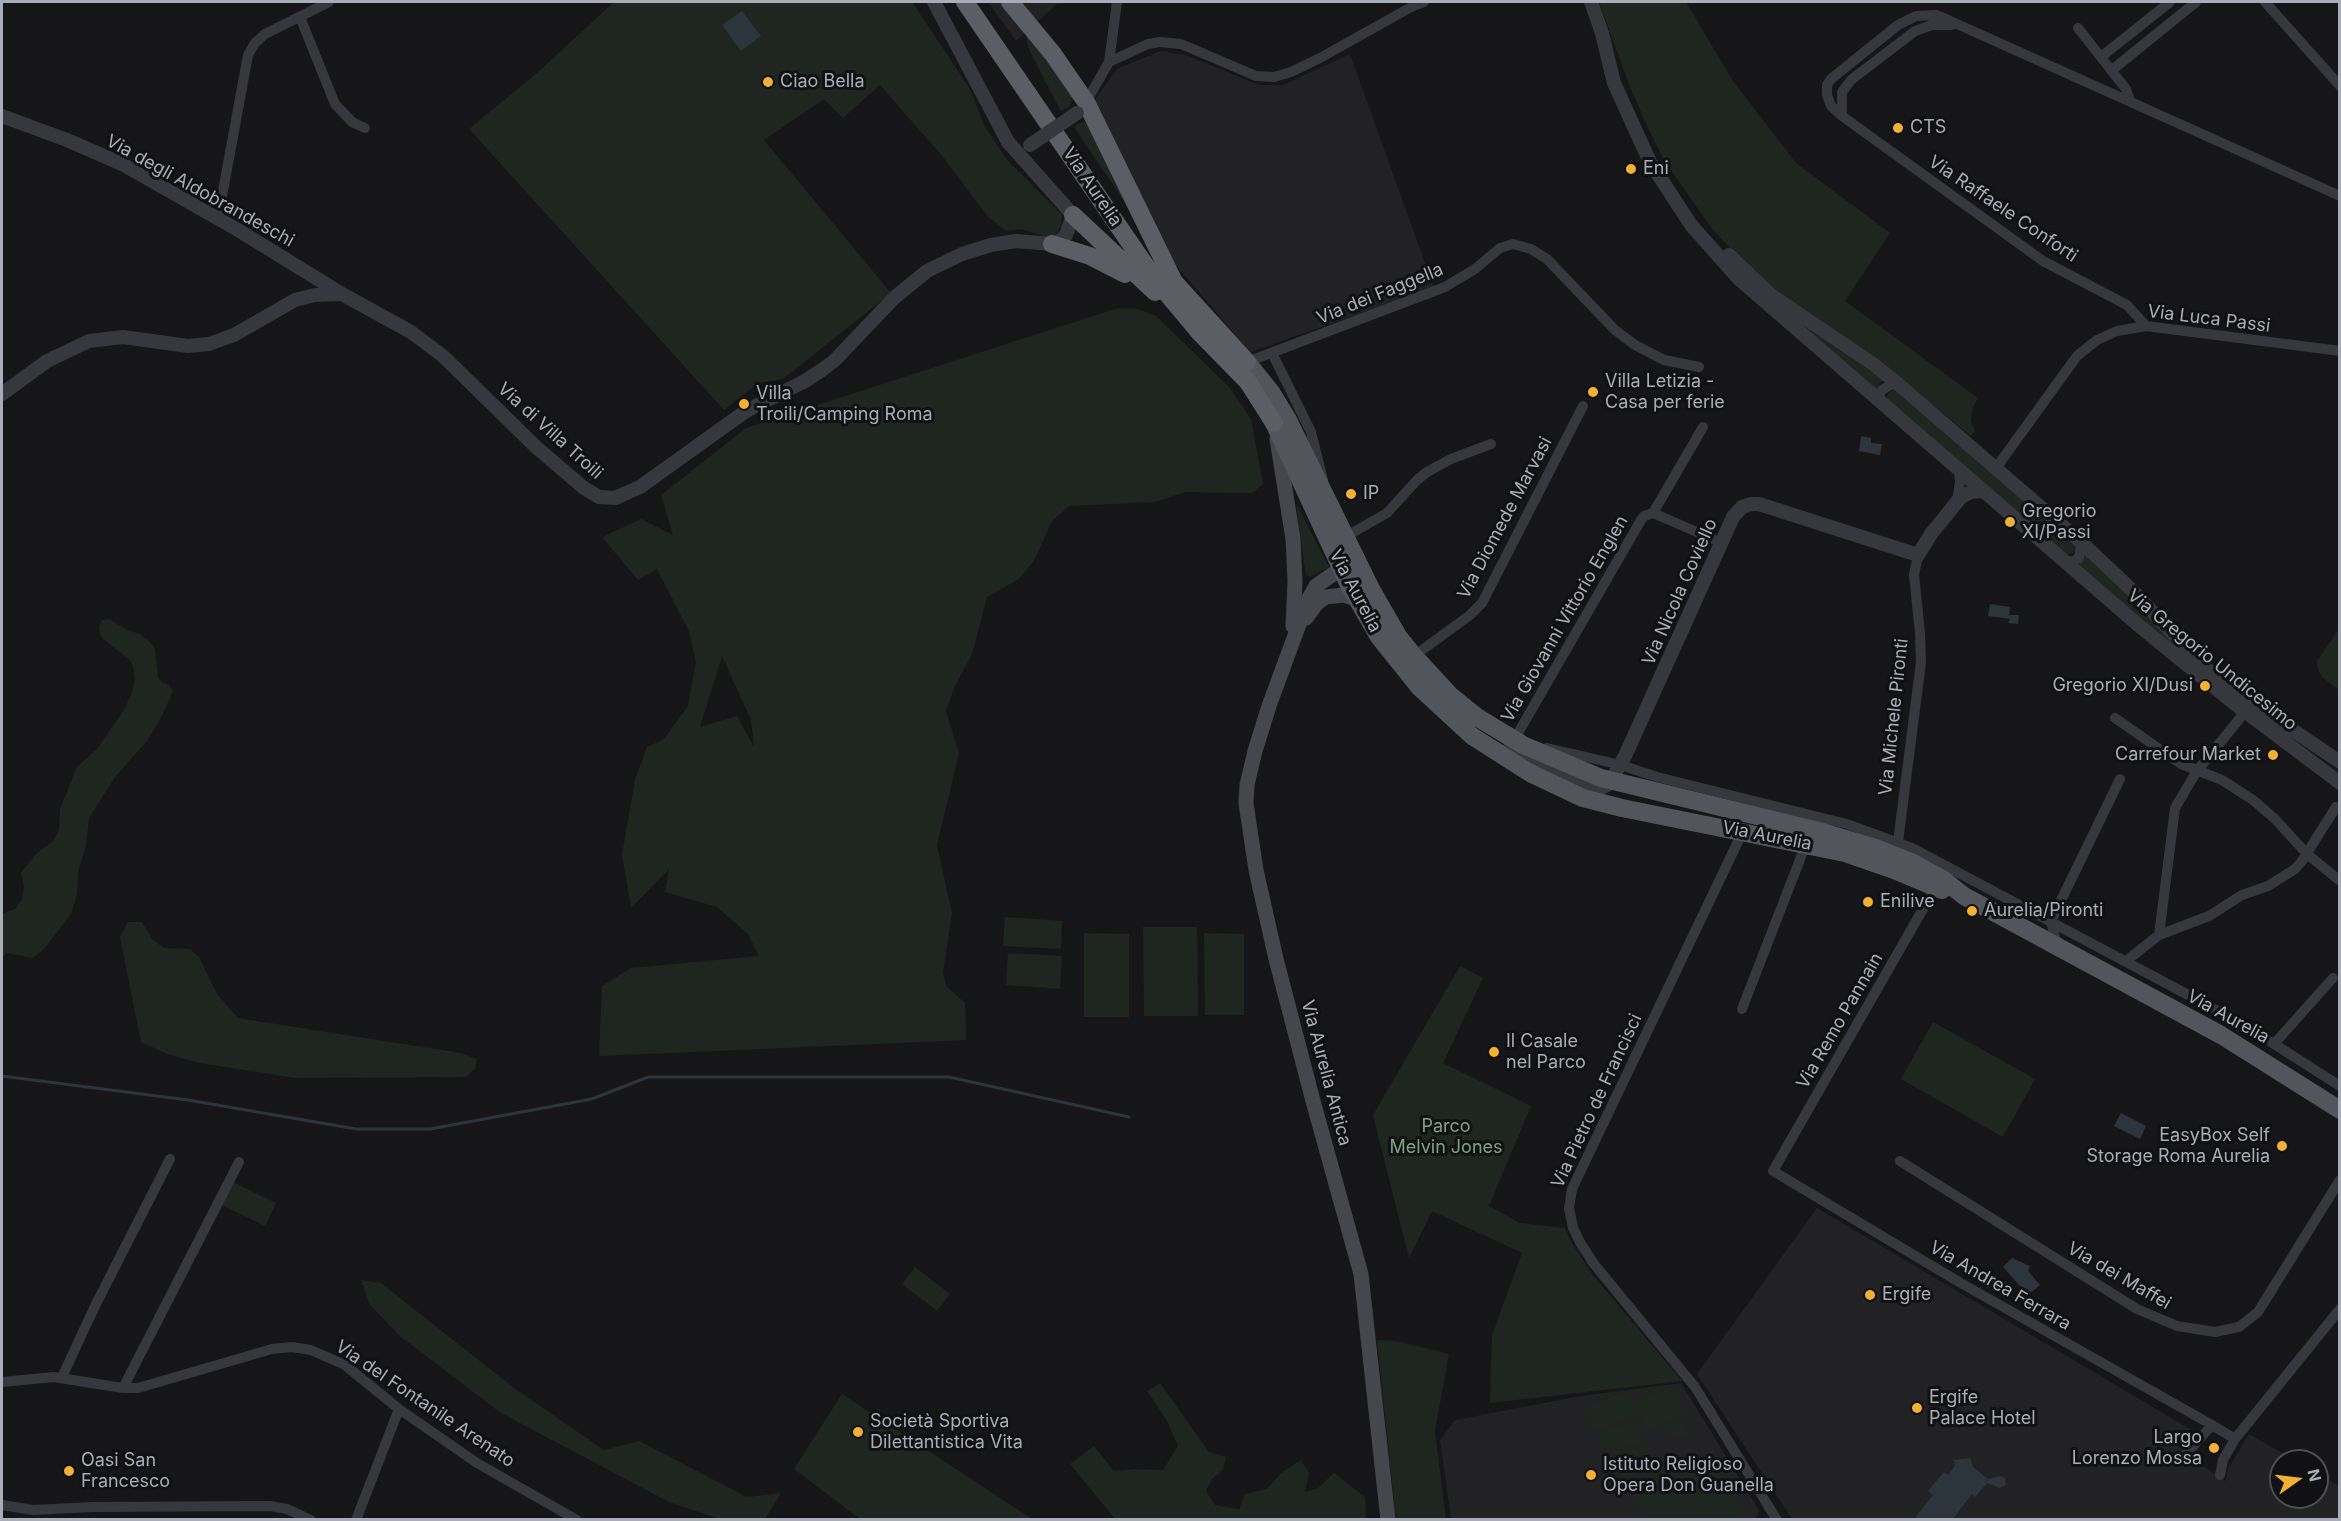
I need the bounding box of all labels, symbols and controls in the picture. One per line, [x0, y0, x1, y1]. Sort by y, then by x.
place label: Ciao Bella [780, 71, 865, 93]
marker: Ciao Bella [761, 75, 775, 89]
place label: CTS [1910, 117, 1946, 139]
marker: CTS [1891, 121, 1905, 135]
street label: Via degli Aldobrandeschi [102, 130, 298, 252]
street label: Via Aurelia [1058, 143, 1126, 231]
street label: Via Raffaele Conforti [1924, 151, 2082, 267]
place label: Eni [1643, 158, 1669, 180]
marker: Eni [1624, 162, 1638, 176]
street label: Via dei Faggella [1314, 259, 1446, 329]
street label: Via Luca Passi [2146, 301, 2272, 337]
place label: Villa Letizia - Casa per ferie [1605, 371, 1725, 413]
street label: Via di Villa Troili [493, 378, 607, 484]
place label: Villa Troili/Camping Roma [756, 383, 933, 426]
marker: Villa Letizia - Casa per ferie [1586, 385, 1600, 399]
marker: Villa Troili/Camping Roma [737, 397, 751, 411]
street label: Via Diomede Marvasi [1453, 433, 1557, 603]
place label: IP [1363, 483, 1379, 505]
marker: IP [1344, 487, 1358, 501]
place label: Gregorio XI/Passi [2022, 501, 2096, 544]
street label: Via Giovanni Vittorio Englen [1497, 512, 1633, 726]
street label: Via Nicola Coviello [1638, 515, 1722, 669]
marker: Gregorio XI/Passi [2003, 515, 2017, 529]
street label: Via Aurelia [1324, 546, 1386, 636]
street label: Via Gregorio Undicesimo [2123, 585, 2301, 735]
street label: Via Michele Pironti [1875, 637, 1913, 797]
place label: Gregorio XI/Dusi [2052, 675, 2193, 697]
marker: Gregorio XI/Dusi [2198, 679, 2212, 693]
place label: Carrefour Market [2115, 744, 2261, 766]
marker: Carrefour Market [2266, 748, 2280, 762]
street label: Via Aurelia [1720, 817, 1814, 855]
place label: Enilive [1880, 891, 1935, 913]
marker: Enilive [1861, 895, 1875, 909]
place label: Aurelia/Pironti [1984, 900, 2103, 922]
marker: Aurelia/Pironti [1965, 904, 1979, 918]
street label: Via Remo Pannain [1792, 949, 1888, 1093]
street label: Via Aurelia [2183, 986, 2273, 1048]
street label: Via Aurelia Antica [1296, 998, 1356, 1148]
street label: Via Pietro de Francisci [1547, 1011, 1647, 1191]
place label: Il Casale nel Parco [1506, 1031, 1586, 1074]
marker: Il Casale nel Parco [1487, 1045, 1501, 1059]
park label: Parco Melvin Jones [1389, 1116, 1503, 1158]
place label: EasyBox Self Storage Roma Aurelia [2087, 1125, 2270, 1168]
marker: EasyBox Self Storage Roma Aurelia [2275, 1139, 2289, 1153]
street label: Via Andrea Ferrara [1926, 1237, 2074, 1335]
street label: Via dei Maffei [2063, 1238, 2175, 1314]
place label: Ergife [1882, 1284, 1931, 1306]
marker: Ergife [1863, 1288, 1877, 1302]
street label: Via del Fontanile Arenato [331, 1336, 519, 1472]
place label: Ergife Palace Hotel [1929, 1387, 2036, 1430]
marker: Ergife Palace Hotel [1910, 1401, 1924, 1415]
place label: Società Sportiva Dilettantistica Vita [870, 1411, 1023, 1454]
marker: Società Sportiva Dilettantistica Vita [851, 1425, 865, 1439]
place label: Largo Lorenzo Mossa [2072, 1427, 2202, 1470]
marker: Largo Lorenzo Mossa [2207, 1441, 2221, 1455]
north arrow [2269, 1449, 2329, 1509]
place label: Oasi San Francesco [81, 1450, 170, 1492]
place label: Istituto Religioso Opera Don Guanella [1603, 1454, 1774, 1496]
marker: Oasi San Francesco [62, 1464, 76, 1478]
text: N [2303, 1467, 2326, 1483]
marker: Istituto Religioso Opera Don Guanella [1584, 1468, 1598, 1482]

